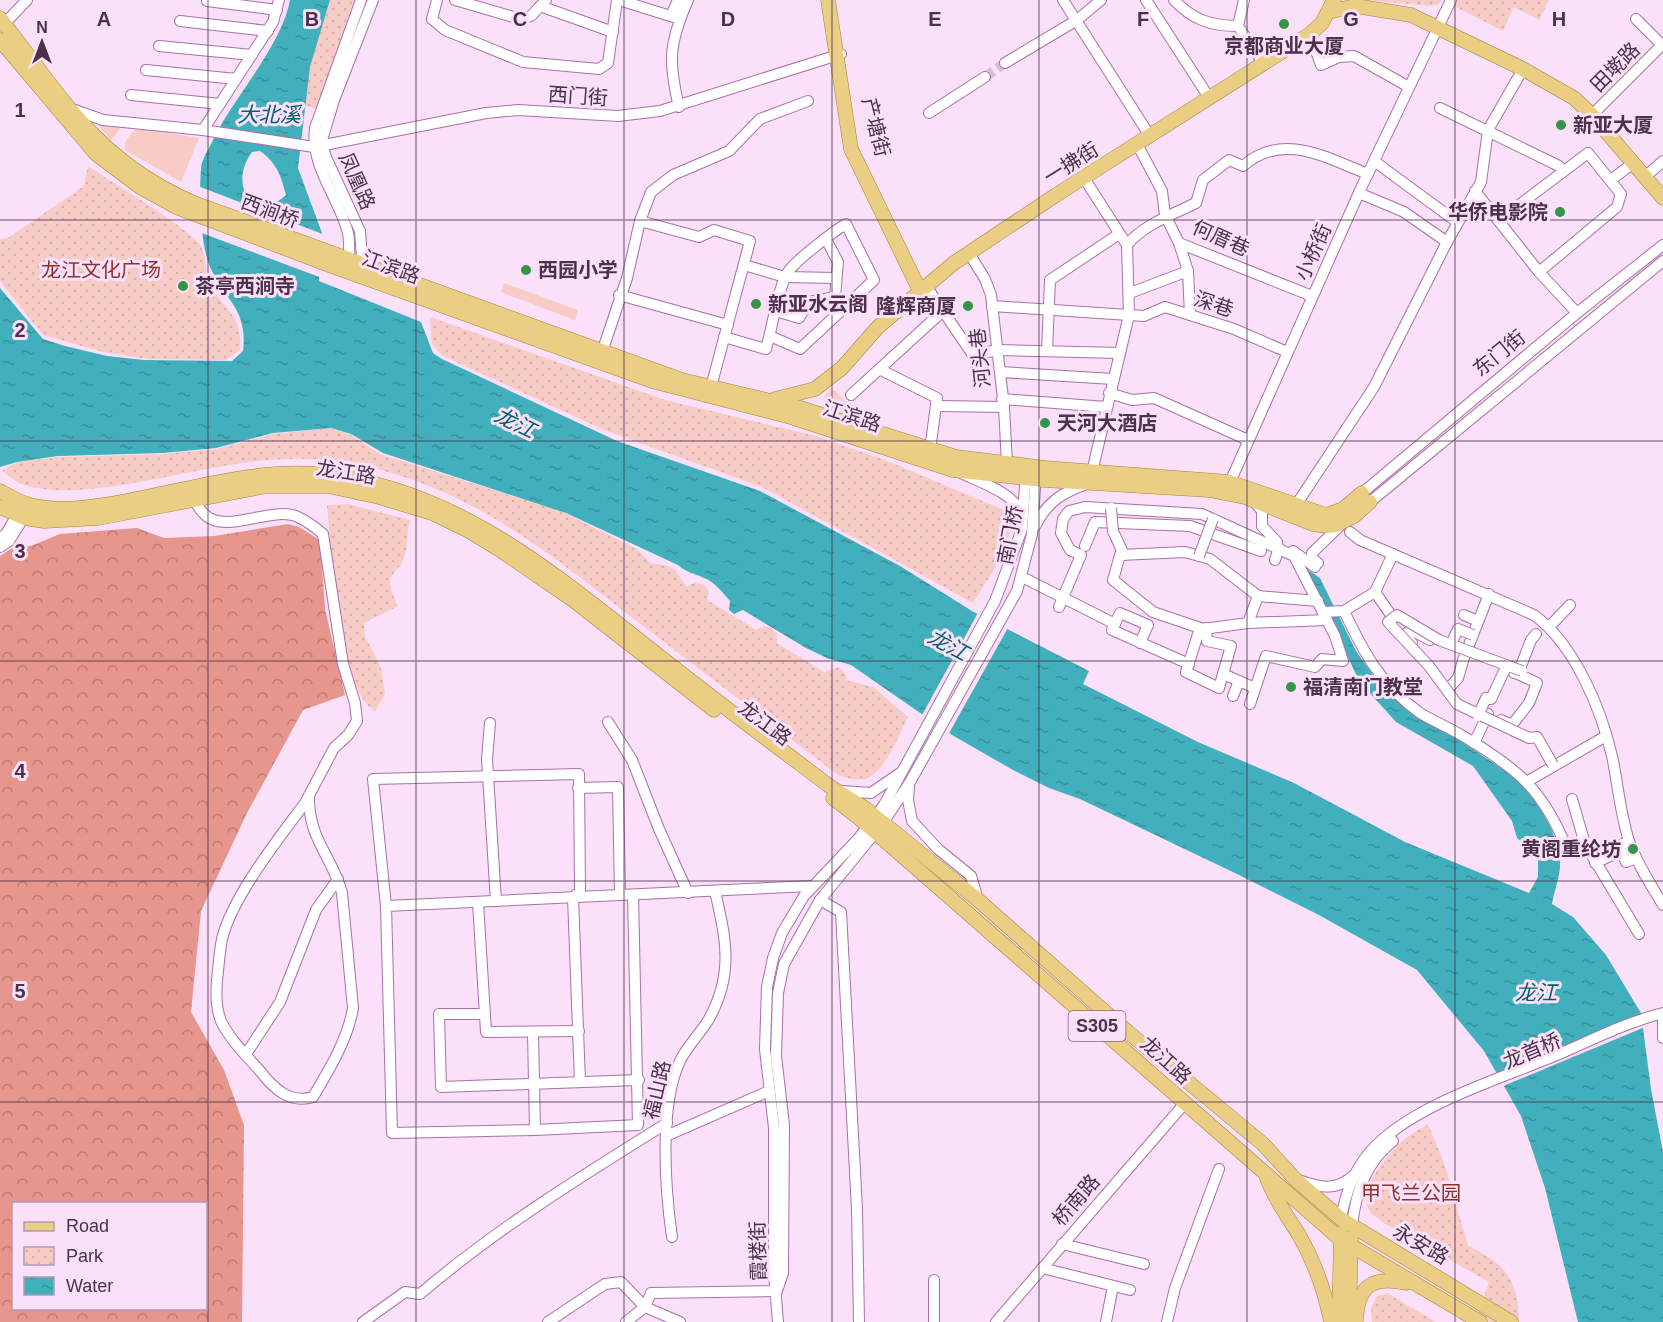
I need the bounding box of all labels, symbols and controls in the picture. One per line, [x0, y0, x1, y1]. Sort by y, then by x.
text: A [97, 8, 111, 30]
text: B [305, 8, 319, 30]
text: C [513, 8, 527, 30]
text: D [721, 8, 735, 30]
text: E [928, 8, 942, 30]
text: F [1137, 8, 1149, 30]
text: G [1343, 8, 1359, 30]
text: H [1552, 8, 1566, 30]
north arrow [12, 12, 72, 72]
marker: 京都商业大厦 [1277, 17, 1291, 31]
text: N [36, 19, 48, 36]
place label: 京都商业大厦 [1224, 35, 1344, 57]
street label: 田墘路 [1586, 38, 1644, 96]
street label: 西门街 [547, 83, 609, 109]
street label: 产塘街 [858, 95, 894, 159]
text: 1 [14, 99, 26, 121]
water label: 大北溪 [238, 103, 302, 126]
place label: 新亚大厦 [1573, 114, 1653, 136]
marker: 新亚大厦 [1554, 118, 1568, 132]
street label: 一拂街 [1040, 138, 1102, 188]
street label: 凤凰路 [335, 149, 379, 213]
street label: 西涧桥 [238, 190, 302, 232]
place label: 华侨电影院 [1448, 201, 1548, 223]
marker: 华侨电影院 [1553, 205, 1567, 219]
street label: 何厝巷 [1189, 216, 1253, 260]
street label: 小桥街 [1291, 220, 1335, 284]
street label: 江滨路 [359, 246, 423, 288]
park label: 龙江文化广场 [41, 259, 161, 281]
place label: 西园小学 [538, 259, 618, 281]
marker: 西园小学 [519, 263, 533, 277]
place label: 茶亭西涧寺 [195, 275, 295, 297]
marker: 茶亭西涧寺 [176, 279, 190, 293]
street label: 深巷 [1192, 287, 1236, 321]
place label: 新亚水云阁 [768, 293, 868, 315]
place label: 隆辉商厦 [876, 295, 956, 317]
marker: 新亚水云阁 [749, 297, 763, 311]
marker: 隆辉商厦 [961, 299, 975, 313]
text: 2 [14, 319, 26, 341]
street label: 东门街 [1469, 326, 1529, 380]
street label: 河头巷 [966, 327, 994, 389]
street label: 江滨路 [820, 396, 884, 436]
water label: 龙江 [491, 403, 541, 443]
place label: 天河大酒店 [1057, 412, 1157, 434]
marker: 天河大酒店 [1038, 416, 1052, 430]
street label: 龙江路 [315, 456, 377, 488]
street label: 南门桥 [993, 503, 1027, 567]
text: 3 [14, 540, 26, 562]
water label: 龙江 [924, 625, 974, 666]
place label: 福清南门教堂 [1303, 676, 1423, 698]
marker: 福清南门教堂 [1284, 680, 1298, 694]
street label: 龙江路 [734, 696, 796, 750]
text: 4 [14, 760, 26, 782]
place label: 黄阁重纶坊 [1521, 838, 1621, 860]
marker: 黄阁重纶坊 [1626, 842, 1640, 856]
text: 5 [14, 980, 26, 1002]
water label: 龙江 [1515, 981, 1559, 1004]
road number: S305 [1068, 1011, 1126, 1041]
street label: 龙首桥 [1500, 1029, 1564, 1073]
street label: 龙江路 [1136, 1032, 1196, 1088]
street label: 福山路 [640, 1058, 674, 1122]
street label: 桥南路 [1048, 1170, 1104, 1230]
park label: 甲飞兰公园 [1361, 1182, 1461, 1204]
legend [12, 1202, 207, 1310]
text: Road [66, 1216, 109, 1236]
street label: 永安路 [1390, 1219, 1452, 1269]
street label: 霞楼街 [746, 1221, 770, 1281]
text: Park [66, 1246, 104, 1266]
text: Water [66, 1276, 113, 1296]

